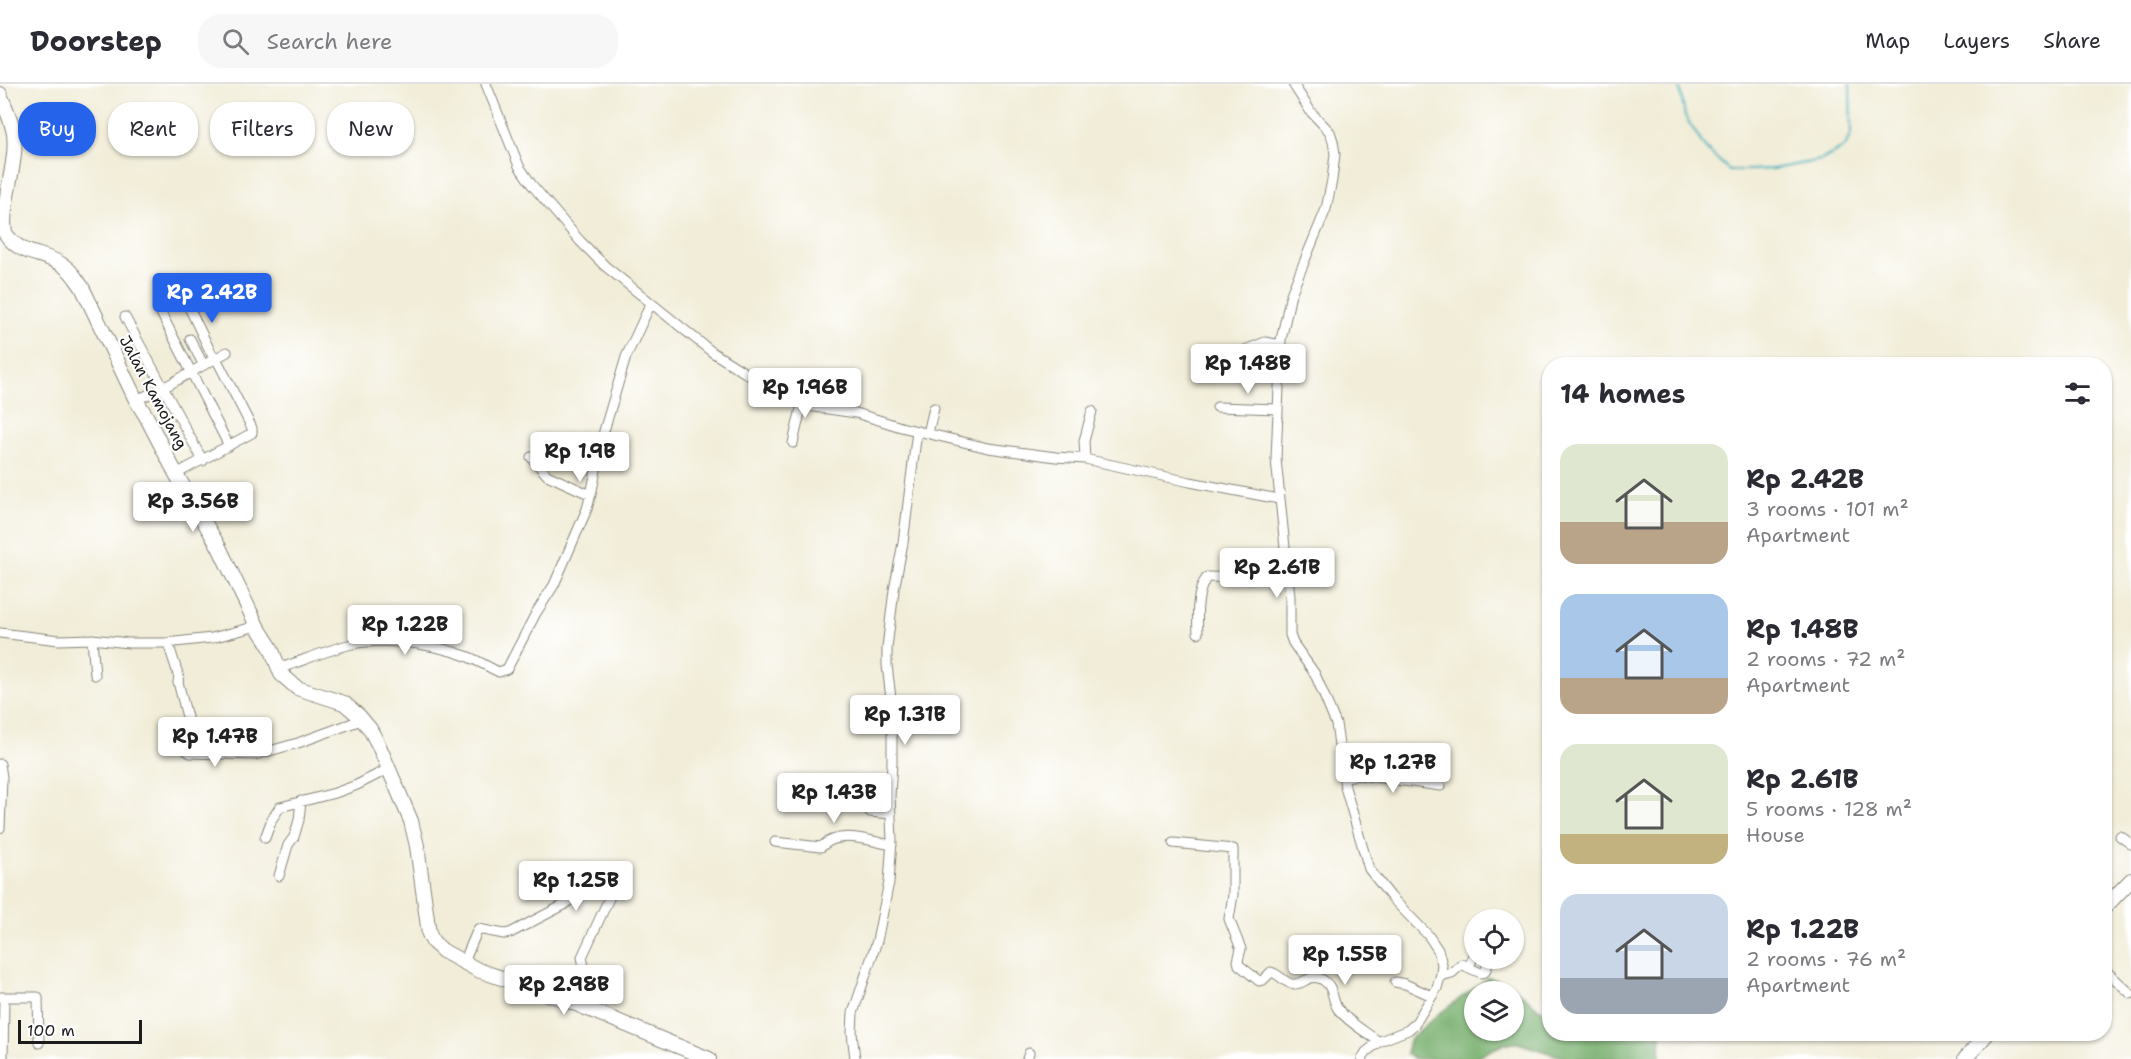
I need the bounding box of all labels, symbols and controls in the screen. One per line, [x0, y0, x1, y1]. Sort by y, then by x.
search box [198, 14, 618, 68]
text: Doorstep [30, 22, 162, 60]
icon: search [219, 25, 252, 58]
text: Search here [267, 27, 393, 56]
text: Map [1865, 27, 1910, 55]
text: Layers [1943, 27, 2010, 55]
text: Share [2043, 27, 2101, 55]
chip: Buy [18, 102, 96, 156]
chip: Rent [108, 102, 198, 156]
chip: Filters [210, 102, 315, 156]
chip: New [327, 102, 414, 156]
pin: Rp 2.42B [150, 273, 274, 324]
text: Rp 2.42B [167, 279, 257, 305]
street label: Jalan Kamojang [115, 332, 192, 453]
pin: Rp 1.48B [1186, 344, 1310, 395]
text: Rp 1.48B [1205, 350, 1291, 376]
pin: Rp 1.96B [743, 368, 867, 419]
text: Rp 1.96B [762, 374, 848, 400]
text: 14 homes [1560, 376, 1686, 411]
icon: filters [2061, 377, 2094, 410]
pin: Rp 1.9B [525, 432, 635, 483]
text: Rp 1.9B [544, 438, 616, 464]
text: Rp 2.42B [1746, 461, 1864, 496]
icon: home [1608, 468, 1680, 540]
pin: Rp 3.56B [131, 482, 255, 533]
text: Rp 3.56B [147, 488, 239, 514]
text: 3 rooms · 101 m² [1746, 496, 1909, 522]
text: Apartment [1746, 522, 1850, 548]
pin: Rp 2.61B [1215, 548, 1339, 599]
text: Rp 2.61B [1234, 554, 1320, 580]
pin: Rp 1.22B [343, 605, 467, 656]
text: Rp 1.22B [361, 611, 449, 637]
text: Rp 1.48B [1746, 611, 1859, 646]
icon: home [1608, 618, 1680, 690]
text: 2 rooms · 72 m² [1746, 646, 1905, 672]
text: Apartment [1746, 672, 1850, 698]
pin: Rp 1.31B [843, 695, 967, 746]
text: Rp 1.31B [864, 701, 946, 727]
pin: Rp 1.47B [153, 717, 277, 768]
text: Rp 1.47B [172, 723, 258, 749]
pin: Rp 1.27B [1331, 743, 1455, 794]
text: Rp 1.27B [1350, 749, 1436, 775]
text: Rp 2.61B [1746, 761, 1859, 796]
icon: home [1608, 768, 1680, 840]
pin: Rp 1.43B [772, 773, 896, 824]
text: Rp 1.43B [791, 779, 877, 805]
text: 5 rooms · 128 m² [1746, 796, 1912, 822]
text: House [1746, 822, 1805, 848]
pin: Rp 1.25B [514, 861, 638, 912]
text: Rp 1.25B [533, 867, 619, 893]
map controls [1464, 909, 1524, 1041]
button: locate [1464, 909, 1524, 969]
text: Rp 1.22B [1746, 911, 1859, 946]
icon: home [1608, 918, 1680, 990]
pin: Rp 1.55B [1283, 935, 1407, 986]
text: Rp 1.55B [1302, 941, 1388, 967]
text: 2 rooms · 76 m² [1746, 946, 1906, 972]
pin: Rp 2.98B [502, 965, 626, 1016]
text: Rp 2.98B [518, 971, 610, 997]
text: Apartment [1746, 972, 1850, 998]
button: layers [1464, 981, 1524, 1041]
scale bar [18, 1017, 142, 1044]
text: 100 m [27, 1020, 75, 1041]

